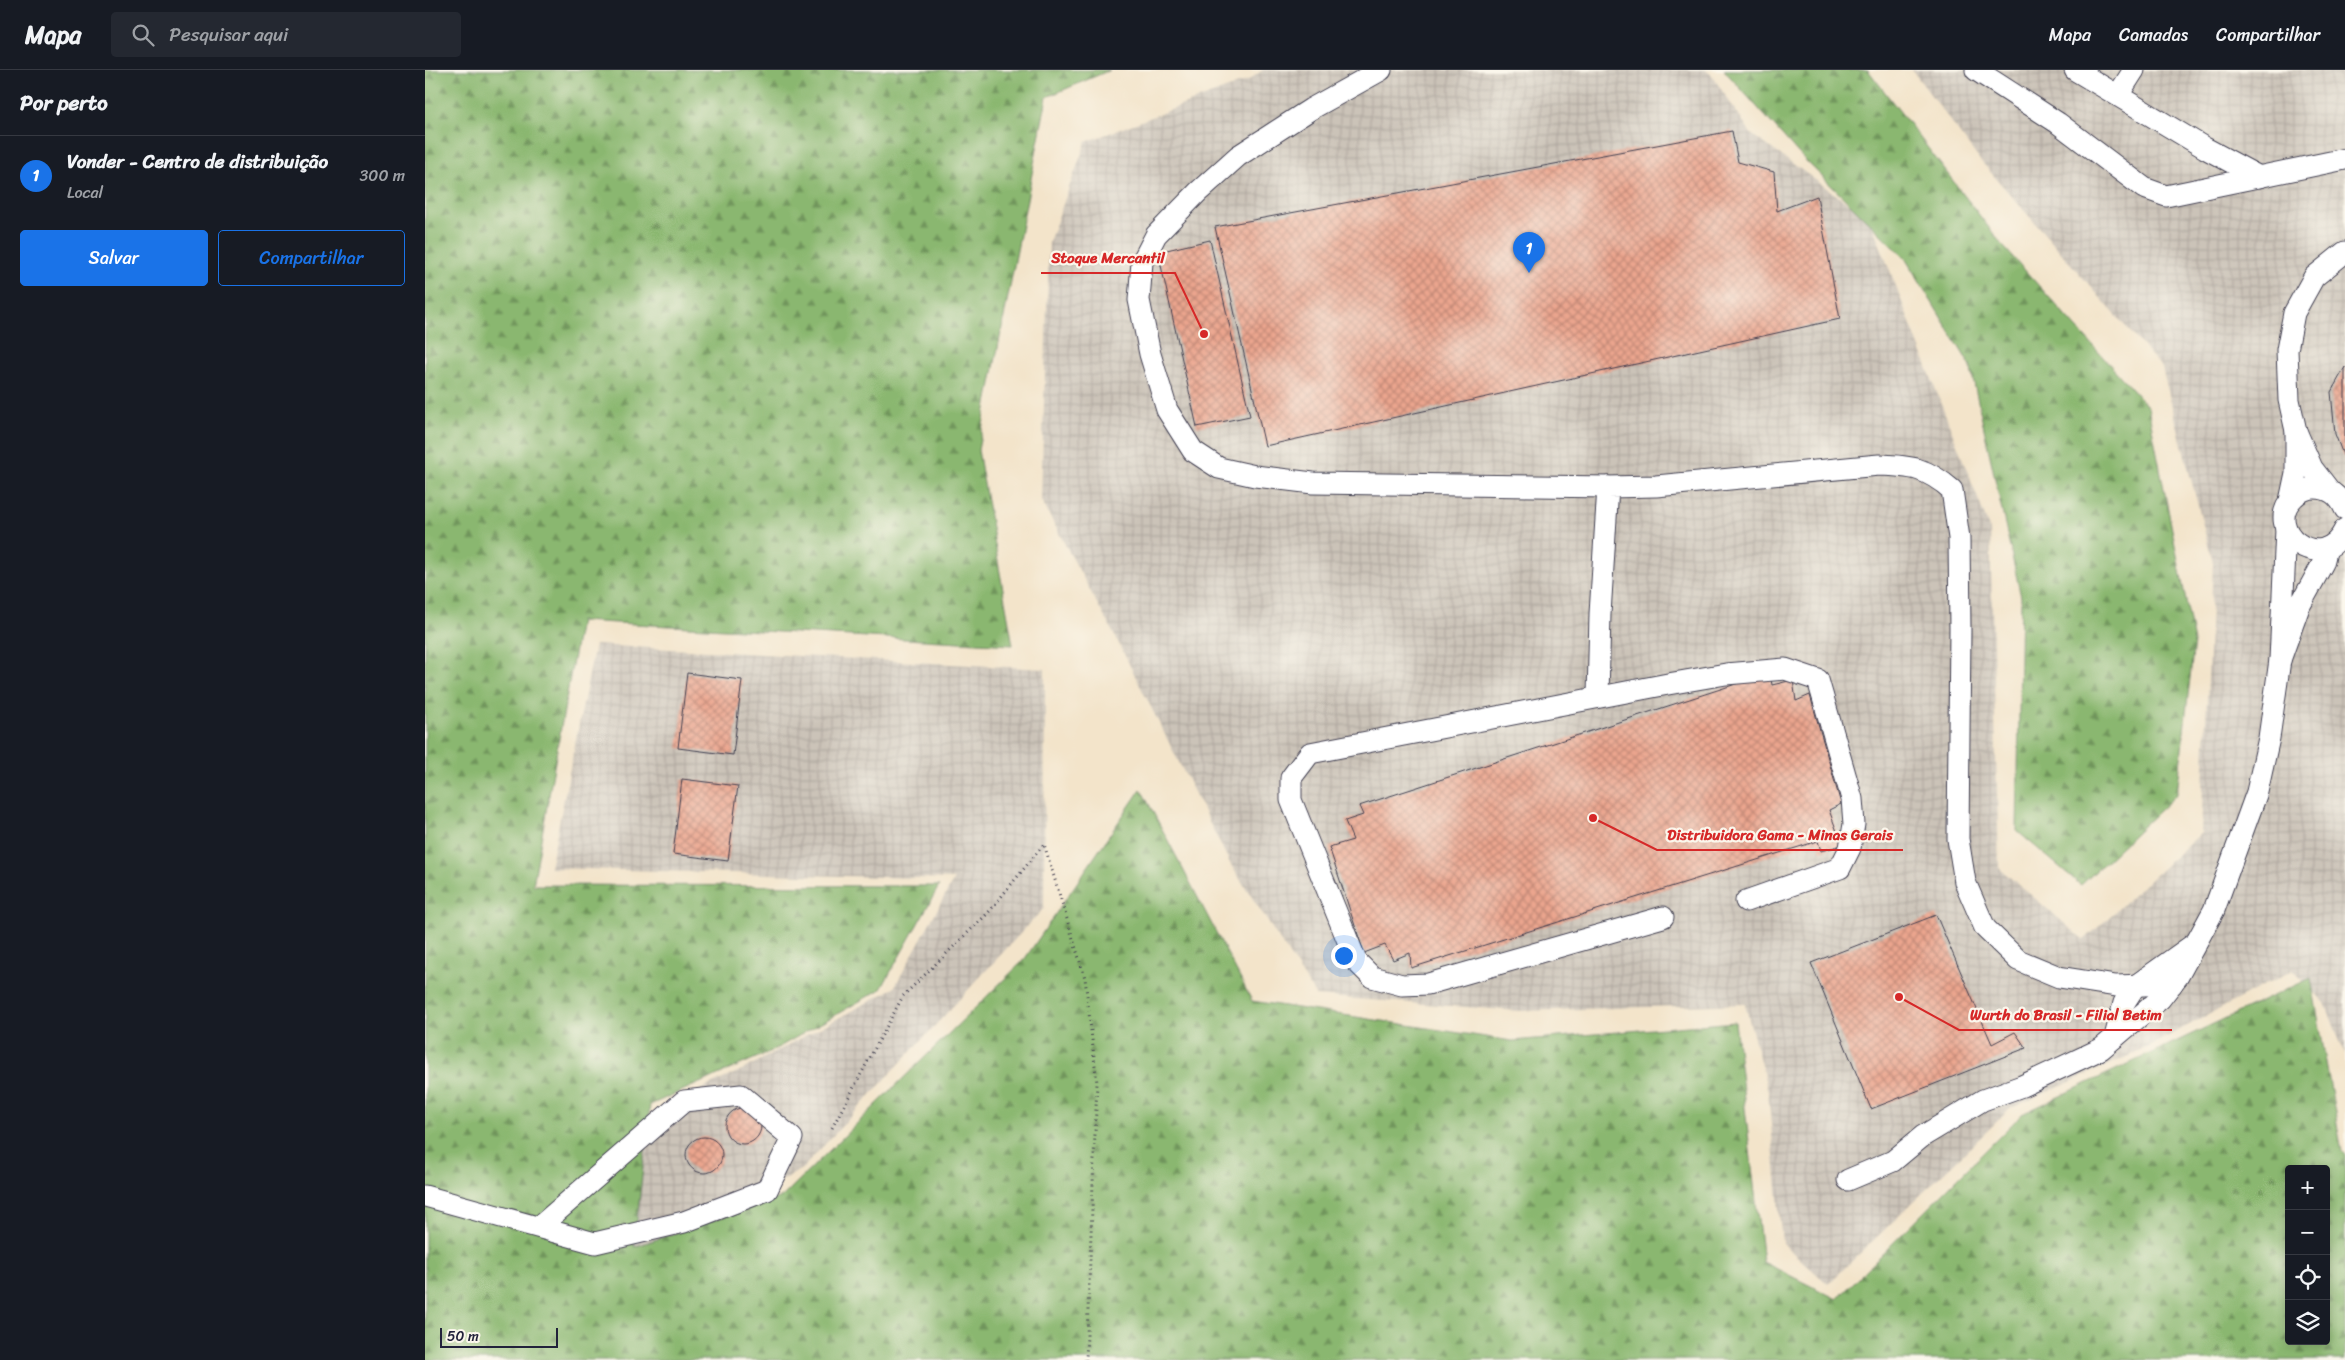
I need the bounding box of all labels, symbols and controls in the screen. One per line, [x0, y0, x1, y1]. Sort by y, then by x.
search box [111, 12, 461, 57]
text: Mapa [25, 14, 81, 56]
text: Pesquisar aqui [169, 18, 288, 51]
text: Mapa [2049, 19, 2091, 51]
text: Camadas [2119, 19, 2188, 51]
text: Compartilhar [2216, 19, 2320, 51]
icon: search [129, 21, 157, 49]
text: Por perto [20, 84, 108, 122]
text: Vonder - Centro de distribuição [67, 145, 328, 178]
text: 1 [33, 161, 39, 190]
text: 300 m [360, 161, 405, 190]
text: Local [67, 178, 103, 207]
button: Salvar [20, 230, 208, 286]
button: Compartilhar [218, 230, 405, 286]
pin: 1 [1513, 232, 1545, 273]
callout: Stoque Mercantil [1041, 243, 1175, 273]
text: Stoque Mercantil [1050, 245, 1166, 271]
callout: Distribuidora Gama - Minas Gerais [1657, 820, 1903, 850]
text: Distribuidora Gama - Minas Gerais [1667, 822, 1894, 848]
your location [1331, 943, 1357, 969]
callout: Wurth do Brasil - Filial Betim [1959, 1000, 2172, 1030]
text: Wurth do Brasil - Filial Betim [1970, 1002, 2162, 1028]
map controls [2285, 1165, 2330, 1345]
button: + [2285, 1165, 2330, 1210]
button: − [2285, 1210, 2330, 1255]
button: locate [2285, 1255, 2330, 1300]
button: layers [2285, 1300, 2330, 1345]
text: 50 m [447, 1324, 479, 1349]
scale bar [440, 1325, 557, 1348]

